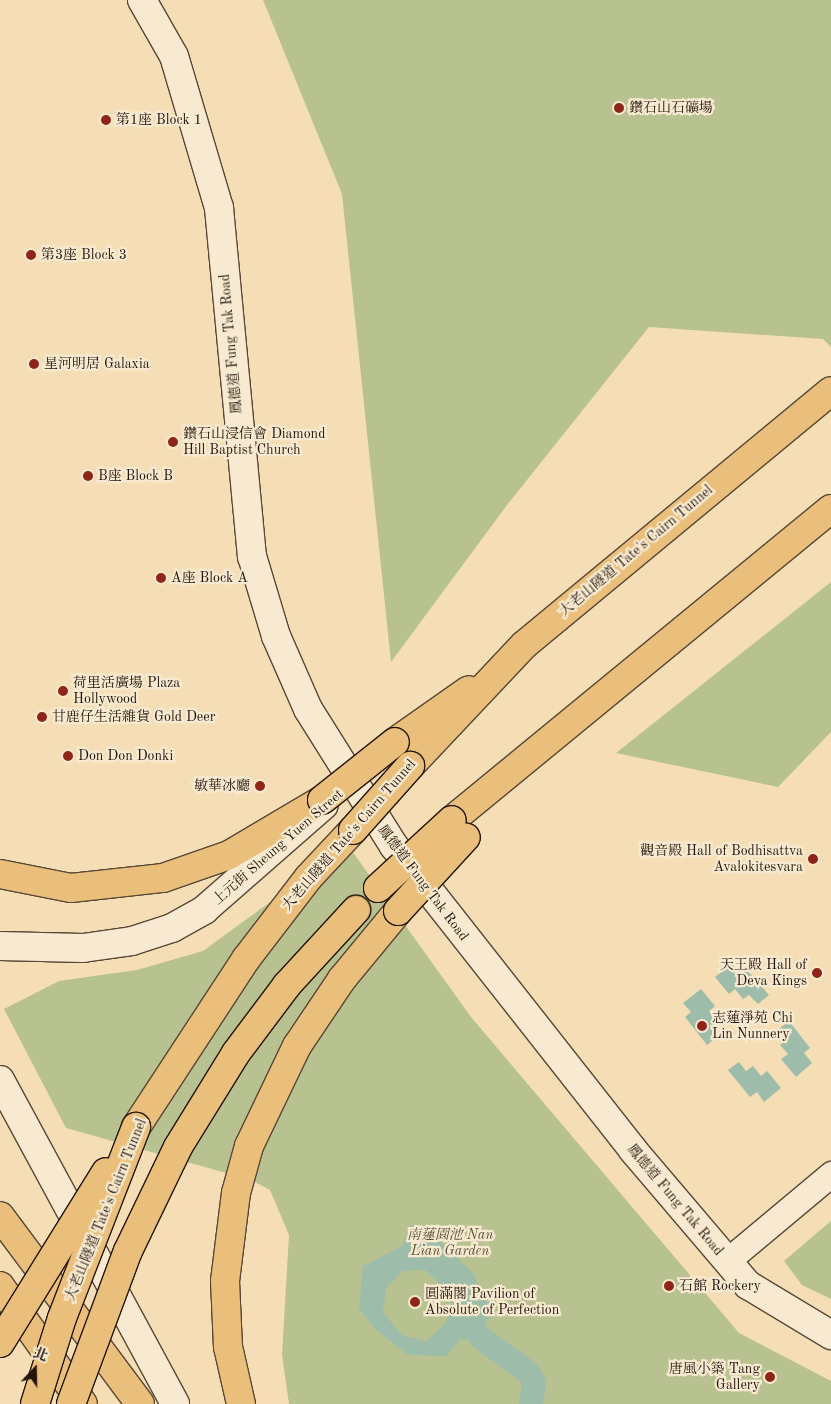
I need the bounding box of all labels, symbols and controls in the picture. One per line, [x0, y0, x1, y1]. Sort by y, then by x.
place label: 鑽石山石礦場 [629, 100, 713, 116]
marker: 鑽石山石礦場 [613, 102, 625, 114]
place label: 第1座 Block 1 [116, 112, 202, 128]
marker: 第1座 Block 1 [100, 114, 112, 126]
place label: 第3座 Block 3 [41, 247, 127, 263]
marker: 第3座 Block 3 [25, 249, 37, 261]
street label: 鳳德道 Fung Tak Road [217, 273, 245, 415]
place label: 星河明居 Galaxia [44, 356, 150, 372]
marker: 星河明居 Galaxia [28, 358, 40, 370]
place label: 鑽石山浸信會 Diamond Hill Baptist Church [183, 426, 325, 458]
marker: 鑽石山浸信會 Diamond Hill Baptist Church [167, 436, 179, 448]
place label: B座 Block B [98, 468, 173, 484]
marker: B座 Block B [82, 470, 94, 482]
street label: 大老山隧道 Tate's Cairn Tunnel [556, 482, 716, 620]
place label: A座 Block A [171, 570, 248, 586]
marker: A座 Block A [155, 572, 167, 584]
place label: 荷里活廣場 Plaza Hollywood [73, 675, 180, 708]
marker: 荷里活廣場 Plaza Hollywood [57, 685, 69, 697]
place label: 甘鹿仔生活雜貨 Gold Deer [52, 709, 215, 725]
marker: 甘鹿仔生活雜貨 Gold Deer [36, 711, 48, 723]
place label: Don Don Donki [78, 748, 173, 764]
marker: Don Don Donki [62, 750, 74, 762]
street label: 大老山隧道 Tate's Cairn Tunnel [279, 756, 419, 914]
place label: 敏華冰廳 [194, 778, 250, 794]
marker: 敏華冰廳 [254, 780, 266, 792]
street label: 上元街 Sheung Yuen Street [209, 786, 347, 908]
street label: 鳳德道 Fung Tak Road [374, 822, 472, 944]
place label: 觀音殿 Hall of Bodhisattva Avalokitesvara [640, 843, 803, 876]
marker: 觀音殿 Hall of Bodhisattva Avalokitesvara [807, 853, 819, 865]
place label: 天王殿 Hall of Deva Kings [720, 957, 807, 990]
marker: 天王殿 Hall of Deva Kings [811, 967, 823, 979]
place label: 志蓮淨苑 Chi Lin Nunnery [712, 1010, 793, 1042]
marker: 志蓮淨苑 Chi Lin Nunnery [696, 1020, 708, 1032]
street label: 大老山隧道 Tate's Cairn Tunnel [62, 1116, 150, 1304]
street label: 鳳德道 Fung Tak Road [623, 1141, 727, 1259]
park label: 南蓮園池 Nan Lian Garden [407, 1227, 493, 1260]
place label: 石館 Rockery [679, 1278, 761, 1294]
marker: 石館 Rockery [663, 1280, 675, 1292]
place label: 圓滿閣 Pavilion of Absolute of Perfection [425, 1286, 559, 1318]
marker: 圓滿閣 Pavilion of Absolute of Perfection [409, 1296, 421, 1308]
north arrow [10, 1344, 60, 1394]
text: 北 [31, 1346, 49, 1364]
place label: 唐風小築 Tang Gallery [669, 1361, 760, 1394]
marker: 唐風小築 Tang Gallery [764, 1371, 776, 1383]

